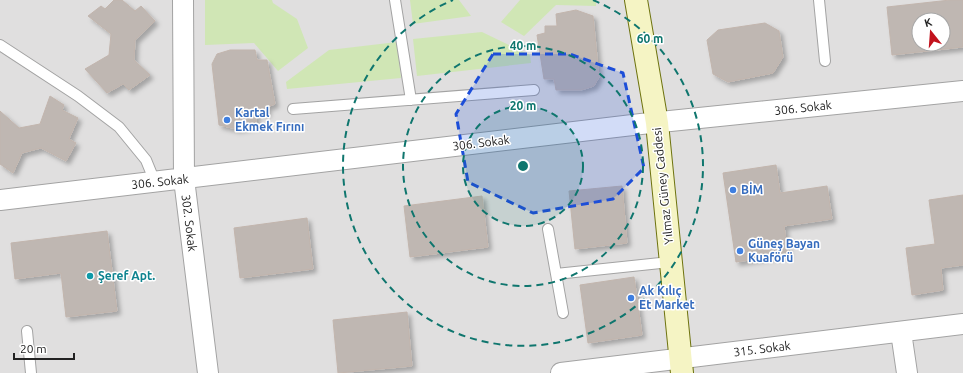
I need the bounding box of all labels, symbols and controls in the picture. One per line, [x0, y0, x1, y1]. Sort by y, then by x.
north arrow [911, 12, 951, 52]
text: K [923, 15, 934, 29]
text: 60 m [637, 32, 663, 45]
text: 40 m [510, 39, 536, 52]
street label: 306. Sokak [774, 98, 832, 117]
text: 20 m [510, 99, 536, 112]
place label: Kartal Ekmek Fırını [235, 106, 304, 133]
marker: Kartal Ekmek Fırını [222, 115, 232, 125]
street label: Yılmaz Güney Caddesi [650, 127, 675, 245]
street label: 306. Sokak [452, 133, 510, 152]
centre of rings [516, 159, 530, 173]
street label: 306. Sokak [131, 172, 189, 191]
place label: BİM [741, 182, 763, 196]
marker: BİM [728, 185, 738, 195]
street label: 302. Sokak [180, 194, 199, 252]
place label: Güneş Bayan Kuaförü [748, 237, 820, 264]
marker: Güneş Bayan Kuaförü [735, 246, 745, 256]
place label: Şeref Apt. [98, 269, 155, 284]
marker: Şeref Apt. [85, 271, 95, 281]
place label: Ak Kılıç Et Market [639, 284, 695, 311]
marker: Ak Kılıç Et Market [626, 293, 636, 303]
scale bar [14, 335, 74, 361]
street label: 315. Sokak [733, 339, 791, 358]
text: 20 m [20, 342, 47, 355]

